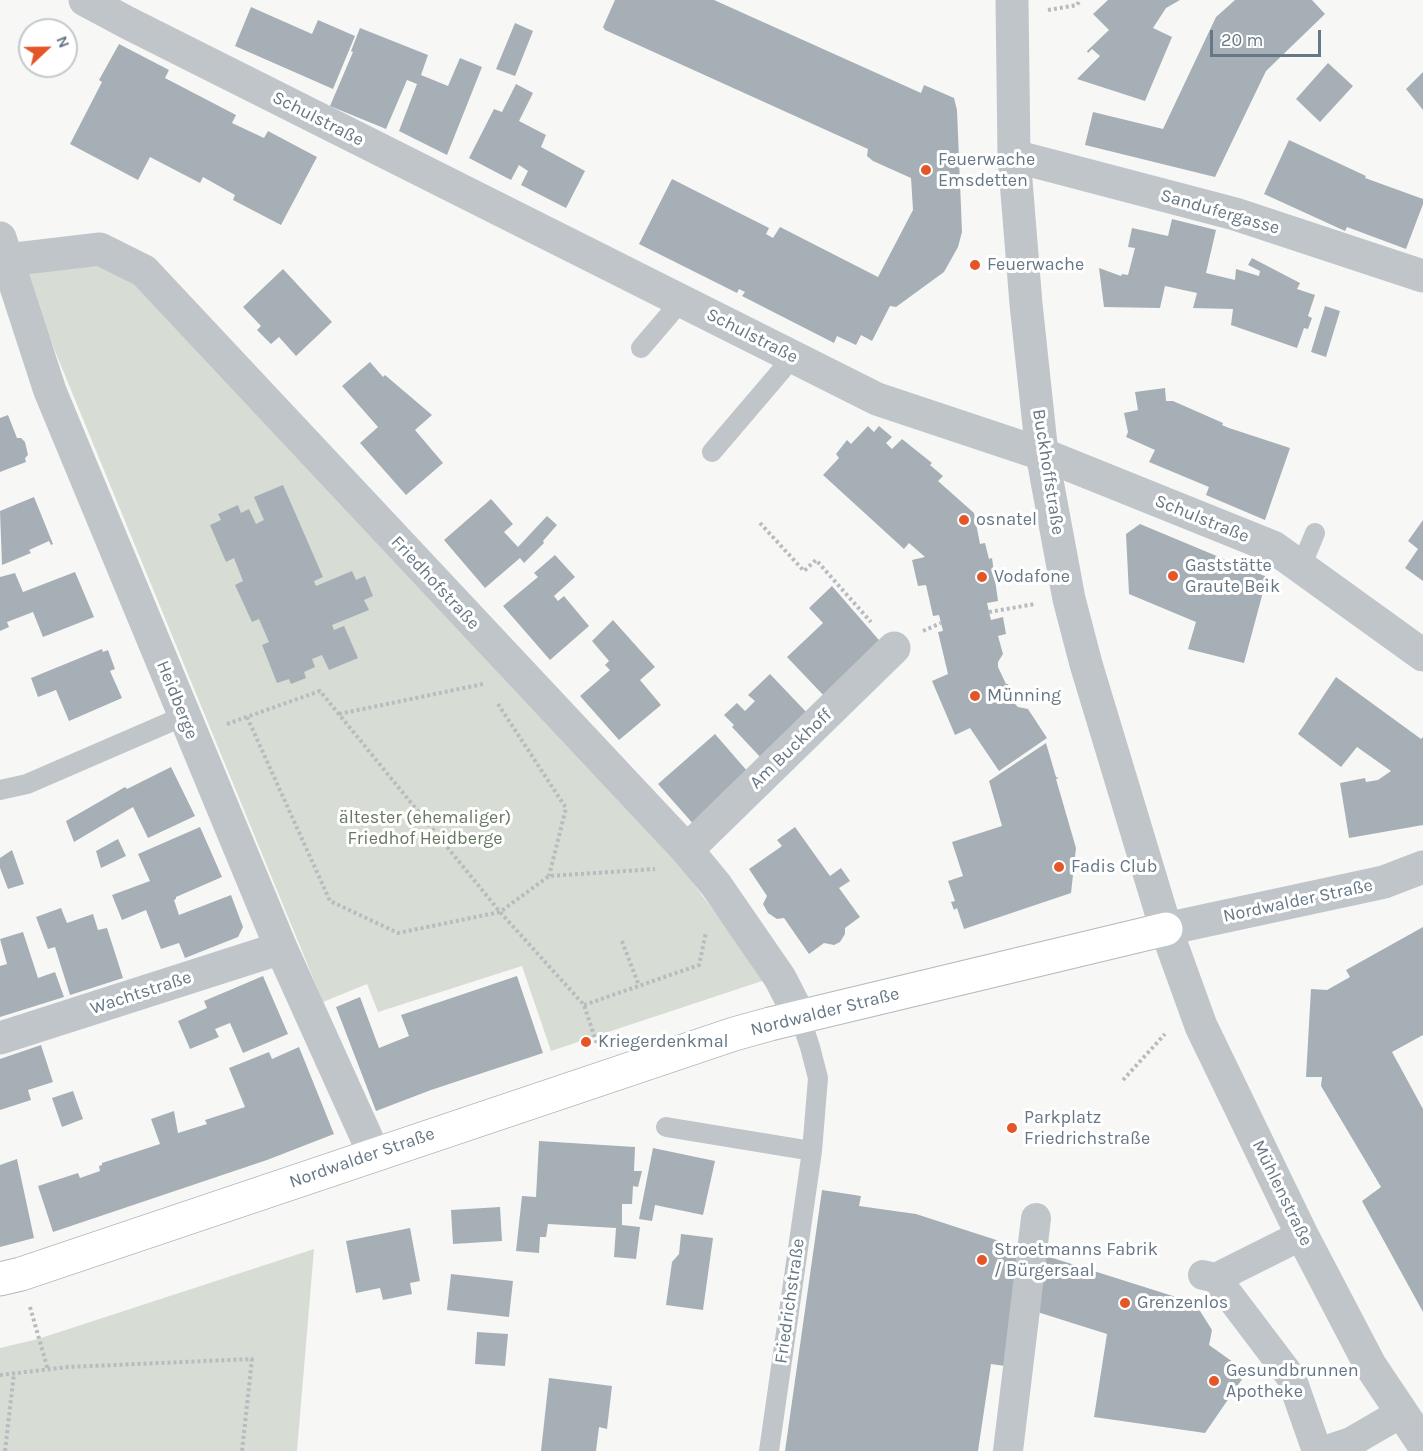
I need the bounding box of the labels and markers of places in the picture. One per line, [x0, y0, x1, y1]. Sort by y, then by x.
place label: Feuerwache Emsdetten [938, 149, 1035, 192]
marker: Feuerwache Emsdetten [919, 163, 933, 177]
place label: Feuerwache [987, 254, 1084, 276]
marker: Feuerwache [968, 258, 982, 272]
place label: osnatel [976, 509, 1037, 531]
marker: osnatel [957, 513, 971, 527]
place label: Gaststätte Graute Beik [1185, 555, 1280, 598]
place label: Vodafone [994, 566, 1070, 588]
marker: Gaststätte Graute Beik [1166, 569, 1180, 583]
marker: Vodafone [975, 570, 989, 584]
place label: Münning [987, 685, 1061, 707]
marker: Münning [968, 689, 982, 703]
place label: Fadis Club [1071, 856, 1157, 878]
marker: Fadis Club [1052, 860, 1066, 874]
place label: Kriegerdenkmal [598, 1031, 729, 1053]
marker: Kriegerdenkmal [579, 1035, 593, 1049]
place label: Parkplatz Friedrichstraße [1024, 1107, 1150, 1150]
marker: Parkplatz Friedrichstraße [1005, 1121, 1019, 1135]
place label: Stroetmanns Fabrik / Bürgersaal [994, 1239, 1158, 1282]
marker: Stroetmanns Fabrik / Bürgersaal [975, 1253, 989, 1267]
place label: Grenzenlos [1137, 1292, 1228, 1314]
marker: Grenzenlos [1118, 1296, 1132, 1310]
place label: Gesundbrunnen Apotheke [1226, 1360, 1359, 1402]
marker: Gesundbrunnen Apotheke [1207, 1374, 1221, 1388]

